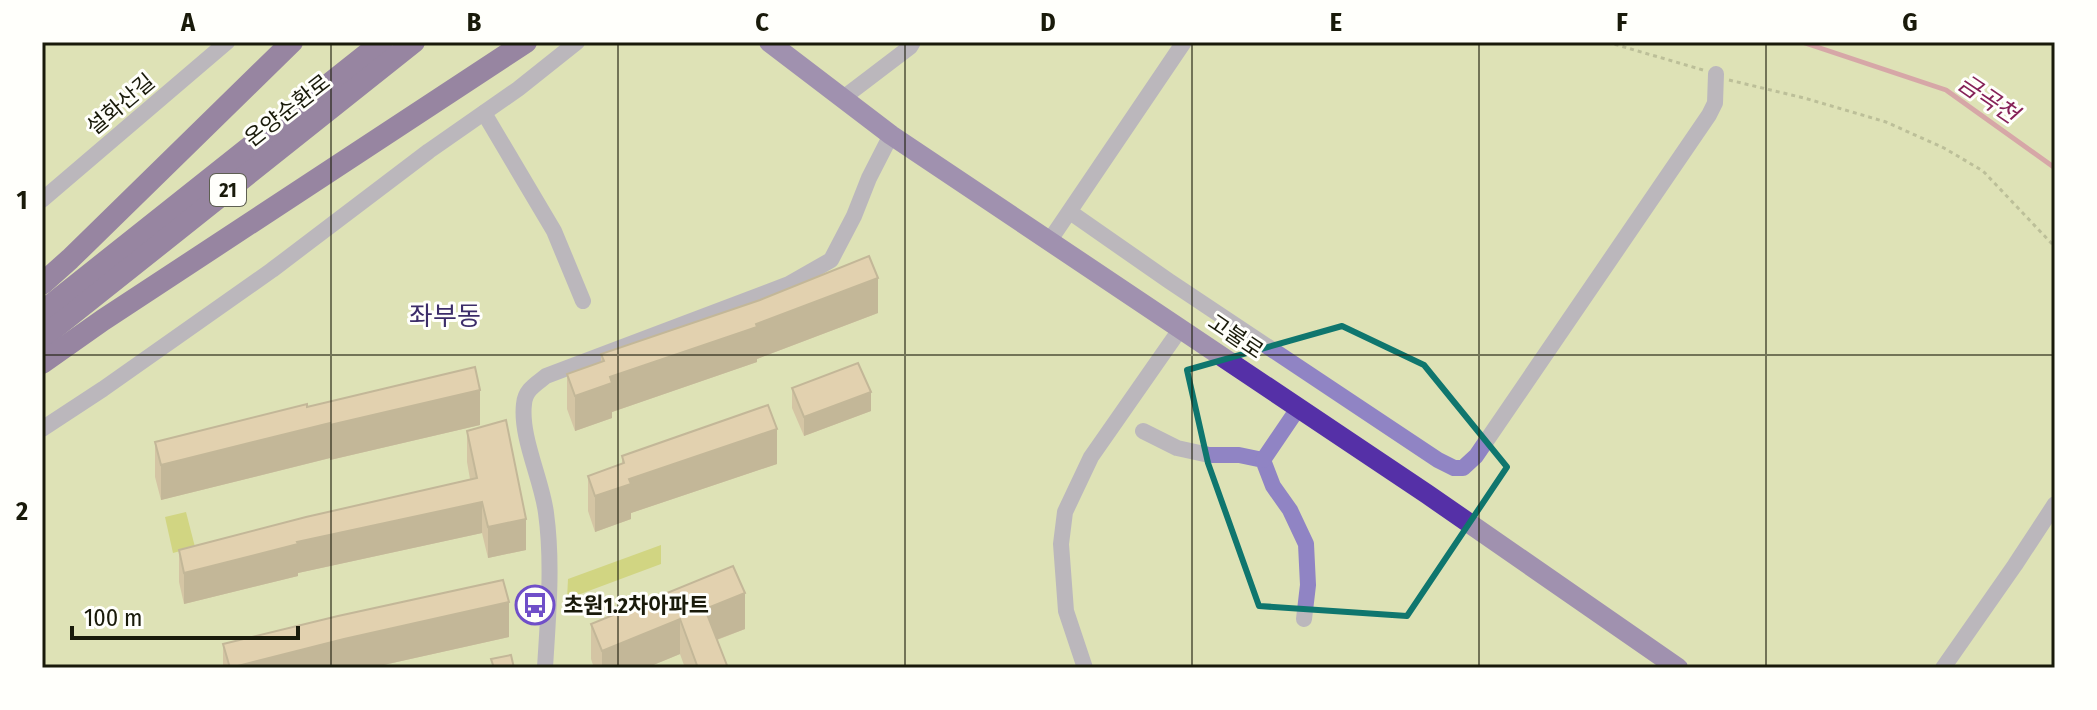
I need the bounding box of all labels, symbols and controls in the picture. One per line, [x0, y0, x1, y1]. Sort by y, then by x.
text: A [180, 7, 196, 38]
text: B [467, 7, 482, 38]
text: C [755, 7, 769, 38]
text: D [1040, 7, 1056, 38]
text: E [1330, 7, 1342, 38]
text: F [1616, 7, 1628, 38]
text: G [1902, 7, 1918, 38]
street label: 설화산길 [81, 68, 160, 141]
street label: 온양순환로 [239, 69, 335, 152]
water label: 금곡천 [1953, 69, 2026, 131]
road number: 21 [210, 174, 246, 206]
text: 1 [17, 185, 28, 216]
district label: 좌부동 [409, 301, 481, 332]
street label: 고불로 [1203, 308, 1268, 365]
text: 2 [15, 496, 28, 527]
bus stop icon: 초원1.2차아파트 [514, 584, 556, 626]
scale bar [72, 590, 298, 640]
place label: 초원1.2차아파트 [563, 592, 709, 619]
text: 100 m [84, 604, 142, 632]

